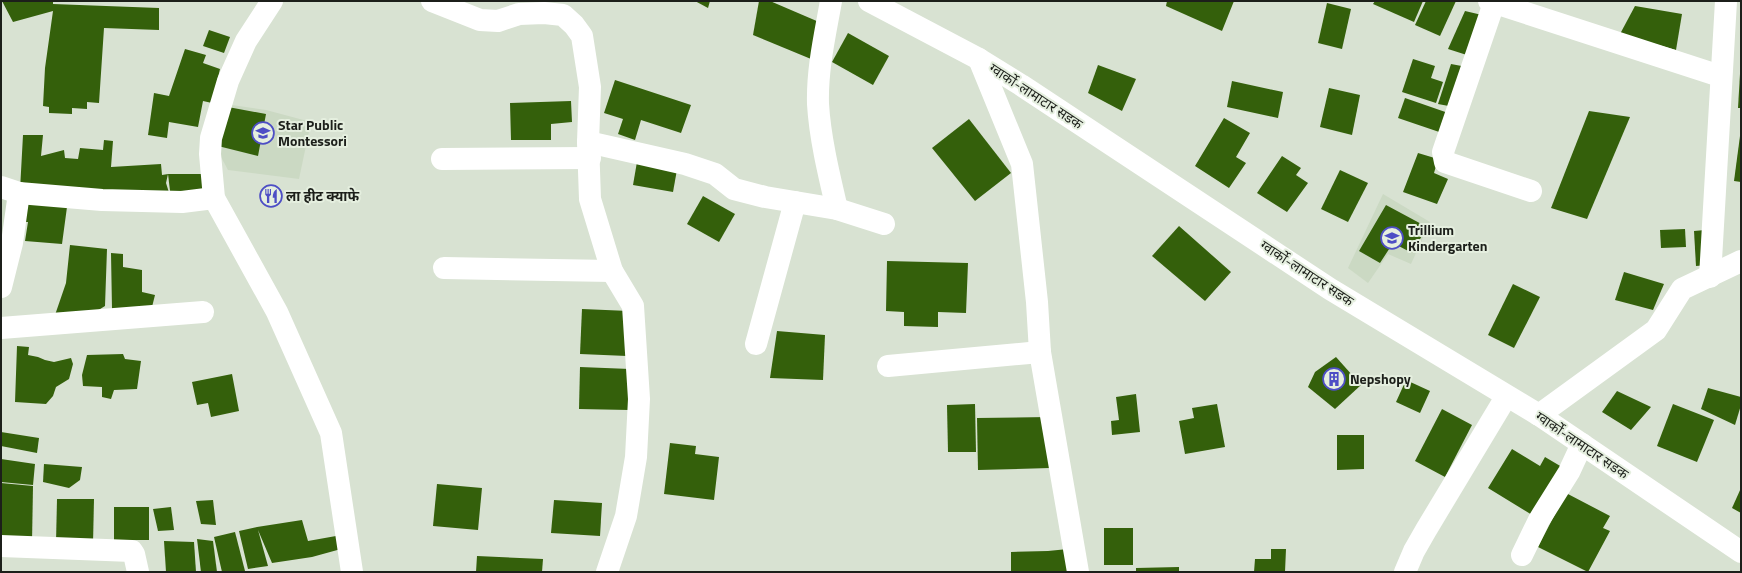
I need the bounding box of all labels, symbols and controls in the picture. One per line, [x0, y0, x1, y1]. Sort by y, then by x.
street label: ग्वार्को-लामाटार सडक [985, 57, 1088, 134]
place label: Star Public Montessori [278, 114, 347, 151]
school or university icon: Star Public Montessori [250, 120, 276, 146]
restaurant icon: ला हीट क्याफे [258, 183, 284, 209]
place label: ला हीट क्याफे [286, 185, 359, 206]
place label: Trillium Kindergarten [1408, 219, 1488, 256]
school or university icon: Trillium Kindergarten [1379, 225, 1405, 251]
street label: ग्वार्को-लामाटार सडक [1256, 234, 1359, 311]
building icon: Nepshopy [1321, 366, 1347, 392]
place label: Nepshopy [1350, 368, 1411, 389]
street label: ग्वार्को-लामाटार सडक [1532, 406, 1633, 484]

